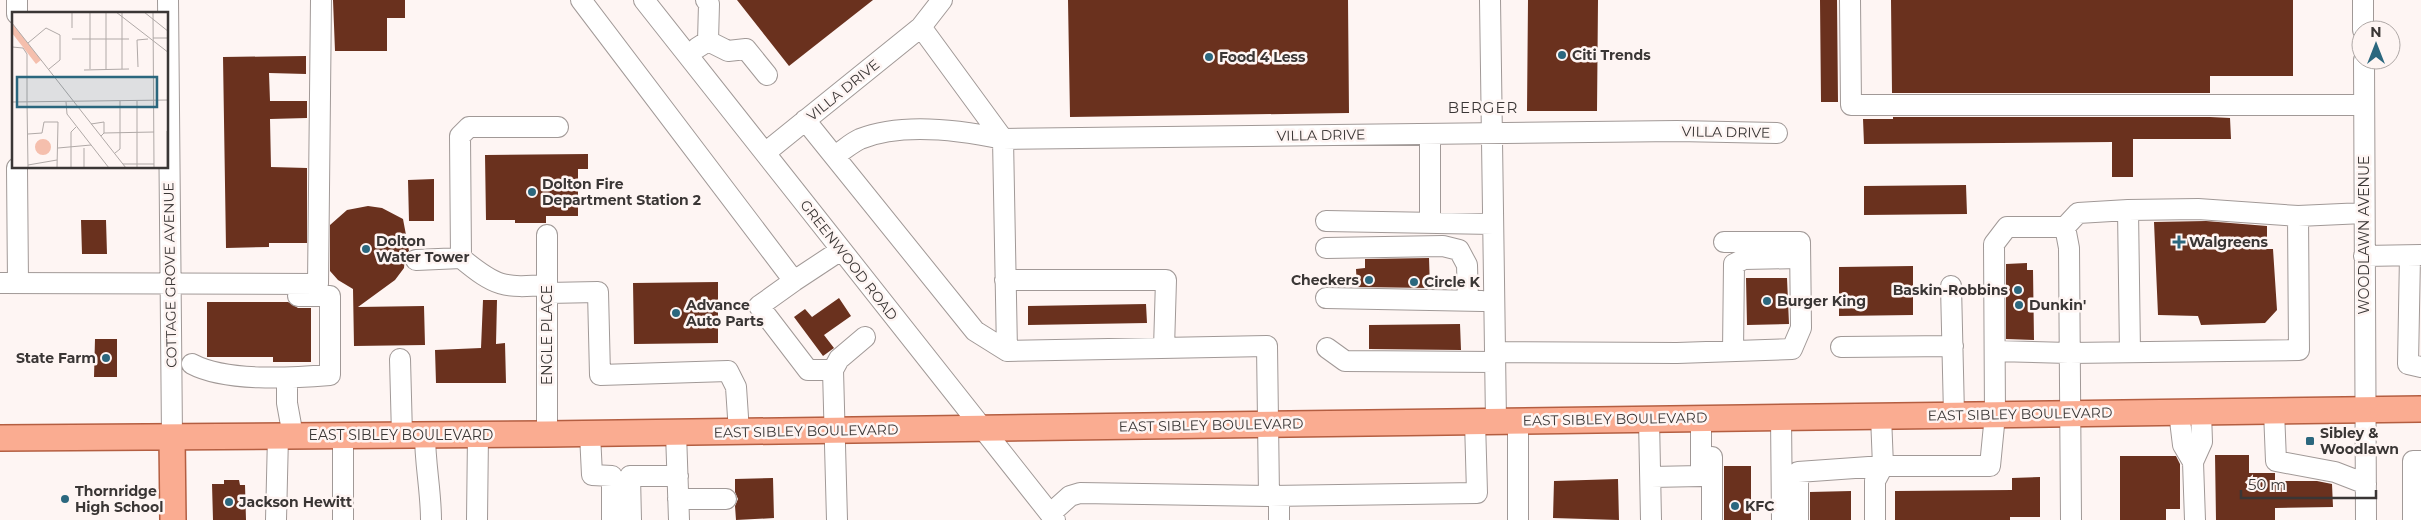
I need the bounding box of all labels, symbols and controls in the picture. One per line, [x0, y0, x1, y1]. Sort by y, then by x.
inset map [12, 12, 169, 169]
north arrow [2351, 20, 2401, 70]
text: N [2370, 23, 2382, 41]
place label: Citi Trends [1572, 46, 1651, 64]
place label: Food 4 Less [1219, 48, 1306, 66]
marker: Citi Trends [1556, 49, 1568, 61]
marker: Food 4 Less [1203, 51, 1215, 63]
street label: VILLA DRIVE [803, 55, 883, 125]
district label: BERGER [1448, 98, 1518, 117]
street label: VILLA DRIVE [1682, 122, 1770, 142]
street label: VILLA DRIVE [1277, 125, 1365, 145]
street label: WOODLAWN AVENUE [2355, 156, 2373, 314]
place label: Dolton Fire Department Station 2 [542, 175, 701, 209]
street label: COTTAGE GROVE AVENUE [159, 182, 181, 368]
marker: Dolton Fire Department Station 2 [526, 186, 538, 198]
street label: GREENWOOD ROAD [796, 196, 902, 324]
place label: Dolton Water Tower [376, 232, 469, 266]
place label: Walgreens [2189, 233, 2268, 251]
marker: Walgreens [2173, 236, 2185, 248]
marker: Dolton Water Tower [360, 243, 372, 255]
place label: Checkers [1291, 271, 1360, 289]
place label: Circle K [1424, 273, 1480, 291]
marker: Checkers [1363, 274, 1375, 286]
marker: Circle K [1408, 276, 1420, 288]
place label: Baskin-Robbins [1893, 281, 2009, 299]
marker: Baskin-Robbins [2012, 284, 2024, 296]
street label: ENGLE PLACE [538, 285, 556, 385]
place label: Burger King [1777, 292, 1866, 310]
marker: Burger King [1761, 295, 1773, 307]
place label: Advance Auto Parts [685, 296, 764, 330]
place label: Dunkin' [2029, 296, 2086, 314]
marker: Dunkin' [2013, 299, 2025, 311]
marker: Advance Auto Parts [670, 307, 682, 319]
place label: State Farm [16, 349, 96, 367]
marker: State Farm [100, 352, 112, 364]
street label: EAST SIBLEY BOULEVARD [1927, 403, 2113, 425]
street label: EAST SIBLEY BOULEVARD [1522, 408, 1708, 430]
street label: EAST SIBLEY BOULEVARD [1118, 414, 1304, 436]
street label: EAST SIBLEY BOULEVARD [713, 420, 899, 442]
place label: Sibley & Woodlawn [2320, 424, 2399, 458]
street label: EAST SIBLEY BOULEVARD [309, 426, 493, 444]
marker: Sibley & Woodlawn [2304, 435, 2316, 447]
scale bar [2241, 468, 2376, 500]
text: 50 m [2248, 475, 2286, 494]
place label: Thornridge High School [75, 482, 163, 516]
marker: Thornridge High School [59, 493, 71, 505]
place label: Jackson Hewitt [238, 493, 352, 511]
marker: Jackson Hewitt [223, 496, 235, 508]
place label: KFC [1745, 497, 1774, 515]
marker: KFC [1729, 500, 1741, 512]

